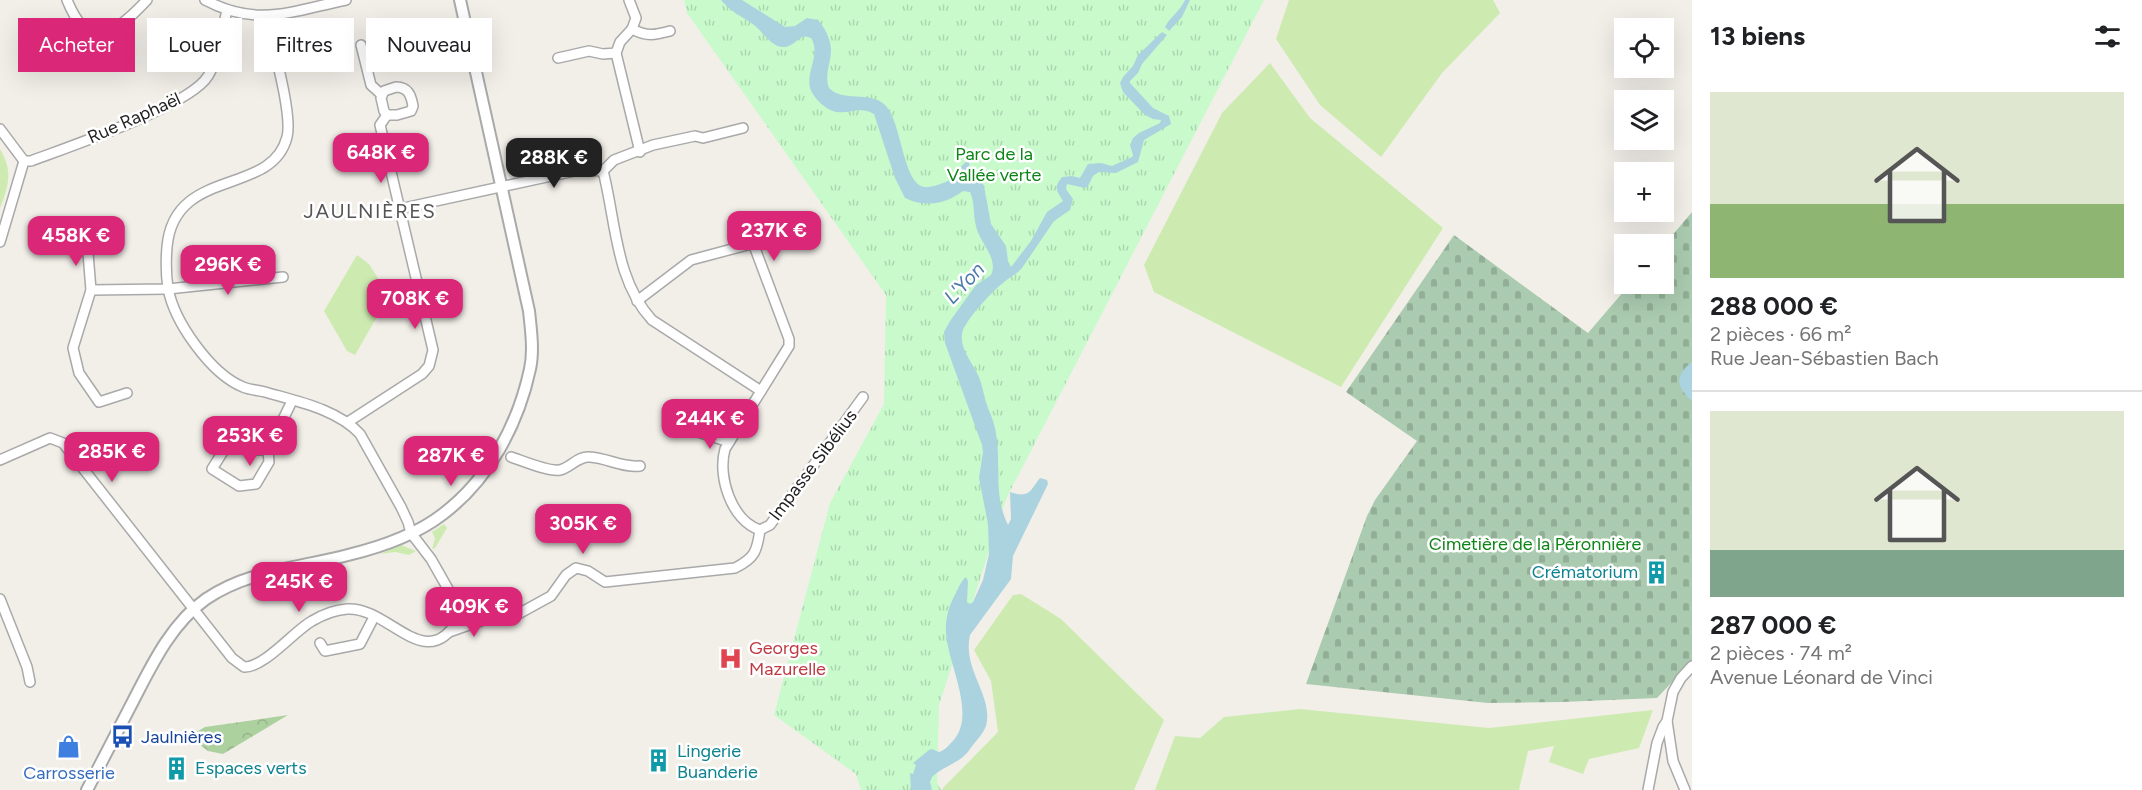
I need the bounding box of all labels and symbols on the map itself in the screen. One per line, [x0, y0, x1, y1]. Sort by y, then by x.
street label: Rue Raphaël [84, 88, 184, 148]
pin: 648K € [332, 133, 430, 184]
pin: 288K € [505, 138, 603, 189]
park label: Parc de la Vallée verte [947, 143, 1041, 186]
district label: JAULNIÈRES [304, 199, 436, 223]
pin: 237K € [725, 211, 823, 262]
pin: 458K € [27, 216, 125, 267]
pin: 296K € [179, 245, 277, 296]
water label: L'Yon [939, 257, 989, 309]
pin: 708K € [366, 279, 464, 330]
pin: 244K € [661, 399, 759, 450]
street label: Impasse Sibélius [764, 405, 862, 525]
pin: 253K € [201, 416, 299, 467]
pin: 285K € [63, 432, 161, 483]
pin: 287K € [402, 436, 500, 487]
pin: 305K € [534, 504, 632, 555]
park label: Cimetière de la Péronnière [1429, 533, 1641, 555]
building icon: Crématorium [1643, 559, 1669, 585]
place label: Crématorium [1532, 561, 1638, 583]
pin: 245K € [250, 562, 348, 613]
pin: 409K € [425, 587, 523, 638]
place label: Georges Mazurelle [749, 637, 826, 680]
hospital icon: Georges Mazurelle [718, 645, 744, 671]
bus stop icon: Jaulnières [110, 724, 136, 750]
place label: Jaulnières [141, 726, 222, 748]
shop icon: Carrosserie [56, 734, 82, 760]
place label: Lingerie Buanderie [677, 740, 758, 783]
building icon: Lingerie Buanderie [646, 748, 672, 774]
building icon: Espaces verts [164, 755, 190, 781]
place label: Espaces verts [195, 757, 307, 779]
place label: Carrosserie [23, 762, 115, 784]

